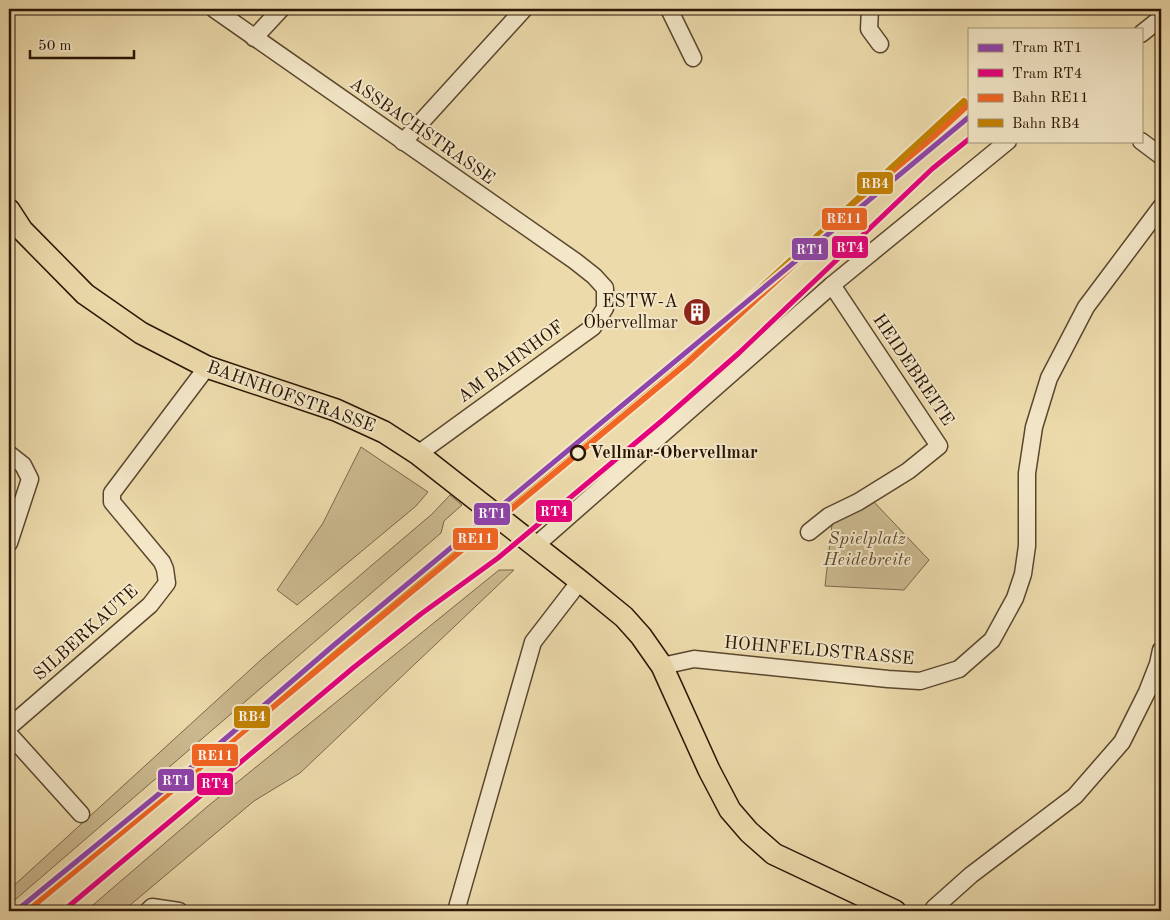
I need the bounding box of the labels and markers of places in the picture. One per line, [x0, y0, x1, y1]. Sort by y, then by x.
place label: ESTW-A Obervellmar [583, 293, 679, 332]
building icon: ESTW-A Obervellmar [682, 297, 712, 327]
place label: Vellmar-Obervellmar [590, 444, 758, 462]
marker: Vellmar-Obervellmar [570, 445, 586, 461]

